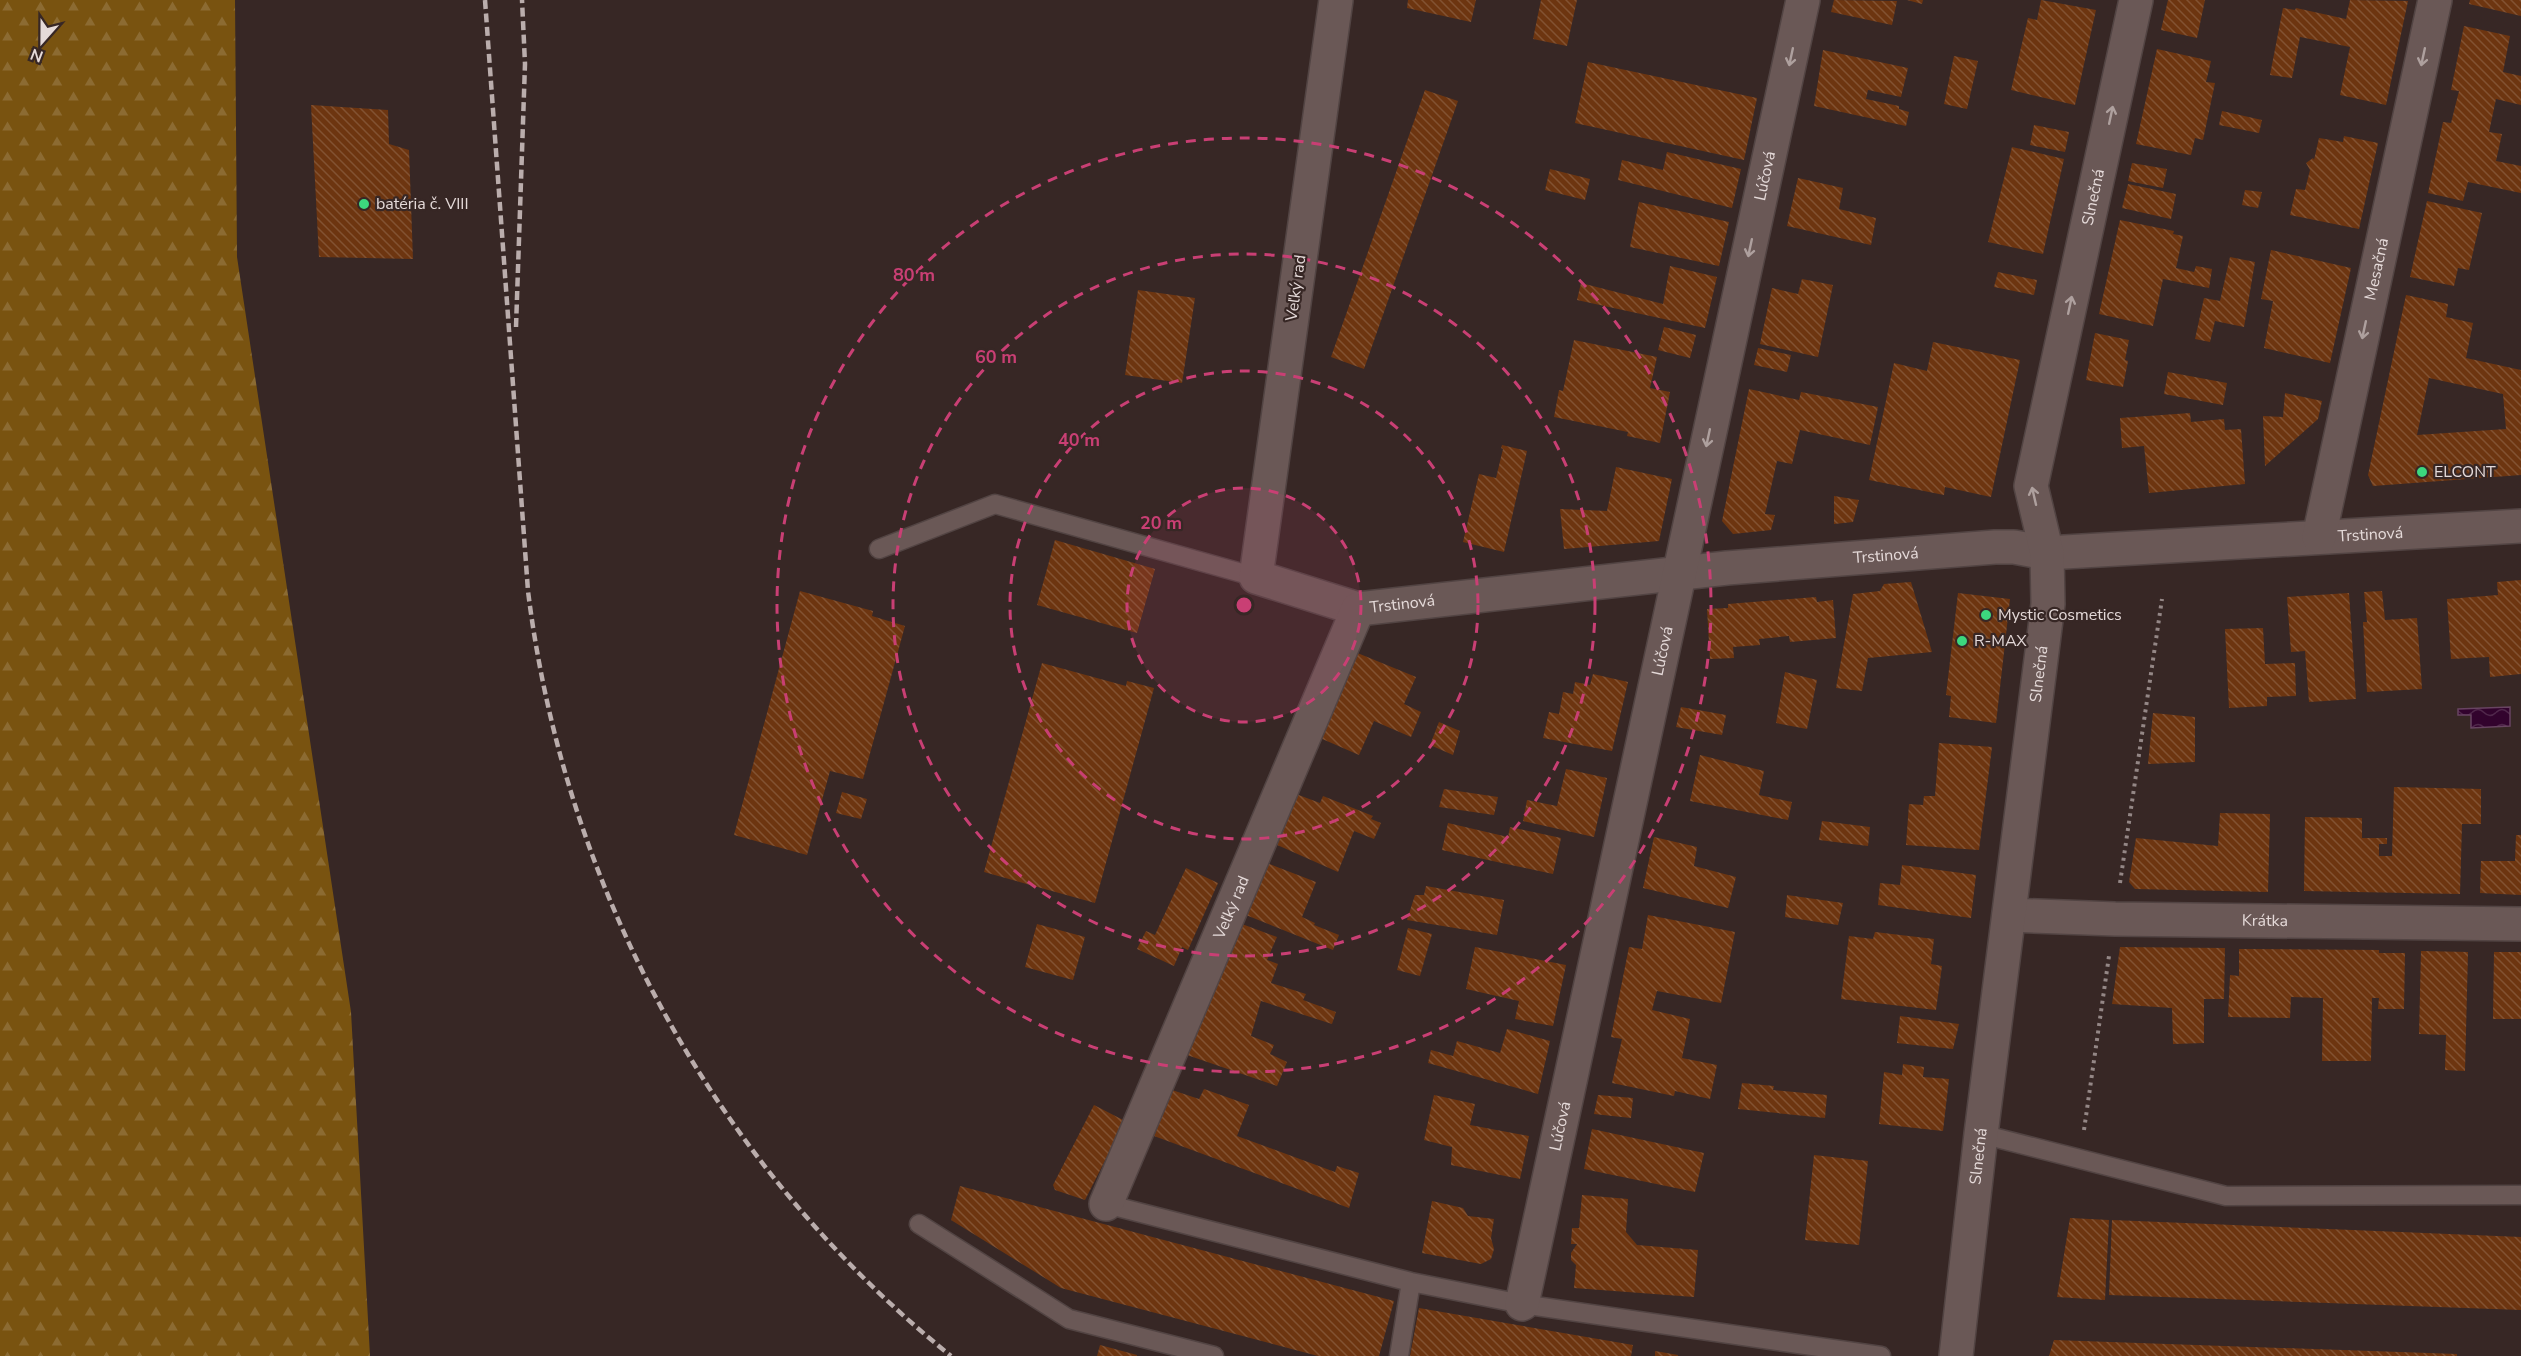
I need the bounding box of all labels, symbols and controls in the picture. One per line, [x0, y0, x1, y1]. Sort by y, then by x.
north arrow [12, 12, 72, 72]
text: N [27, 43, 47, 67]
one-way arrow [1785, 47, 1796, 66]
one-way arrow [2417, 47, 2428, 66]
one-way arrow [2106, 105, 2117, 125]
street label: Lúčová [1749, 149, 1781, 203]
street label: Slnečná [2077, 167, 2110, 227]
place label: batéria č. VIII [376, 193, 469, 215]
marker: batéria č. VIII [357, 197, 371, 211]
street label: Mesačná [2359, 236, 2394, 302]
one-way arrow [1743, 238, 1755, 257]
street label: Veľký rad [1280, 253, 1312, 324]
text: 80 m [893, 263, 935, 287]
one-way arrow [2065, 296, 2076, 316]
one-way arrow [2358, 320, 2369, 339]
text: 60 m [975, 345, 1017, 369]
text: 40 m [1058, 428, 1100, 452]
one-way arrow [1702, 429, 1714, 448]
place label: ELCONT [2434, 461, 2496, 483]
marker: ELCONT [2415, 465, 2429, 479]
one-way arrow [2027, 487, 2039, 506]
text: 20 m [1140, 511, 1182, 535]
street label: Trstinová [2337, 522, 2404, 547]
street label: Trstinová [1852, 542, 1919, 569]
street label: Trstinová [1369, 590, 1436, 619]
centre of rings [1234, 595, 1254, 615]
place label: Mystic Cosmetics [1998, 604, 2122, 626]
marker: Mystic Cosmetics [1979, 608, 1993, 622]
street label: Lúčová [1647, 624, 1679, 678]
place label: R-MAX [1974, 630, 2027, 652]
marker: R-MAX [1955, 634, 1969, 648]
street label: Slnečná [2025, 644, 2054, 704]
street label: Veľký rad [1208, 872, 1255, 944]
street label: Krátka [2242, 910, 2288, 932]
street label: Lúčová [1544, 1099, 1576, 1153]
street label: Slnečná [1964, 1126, 1993, 1186]

